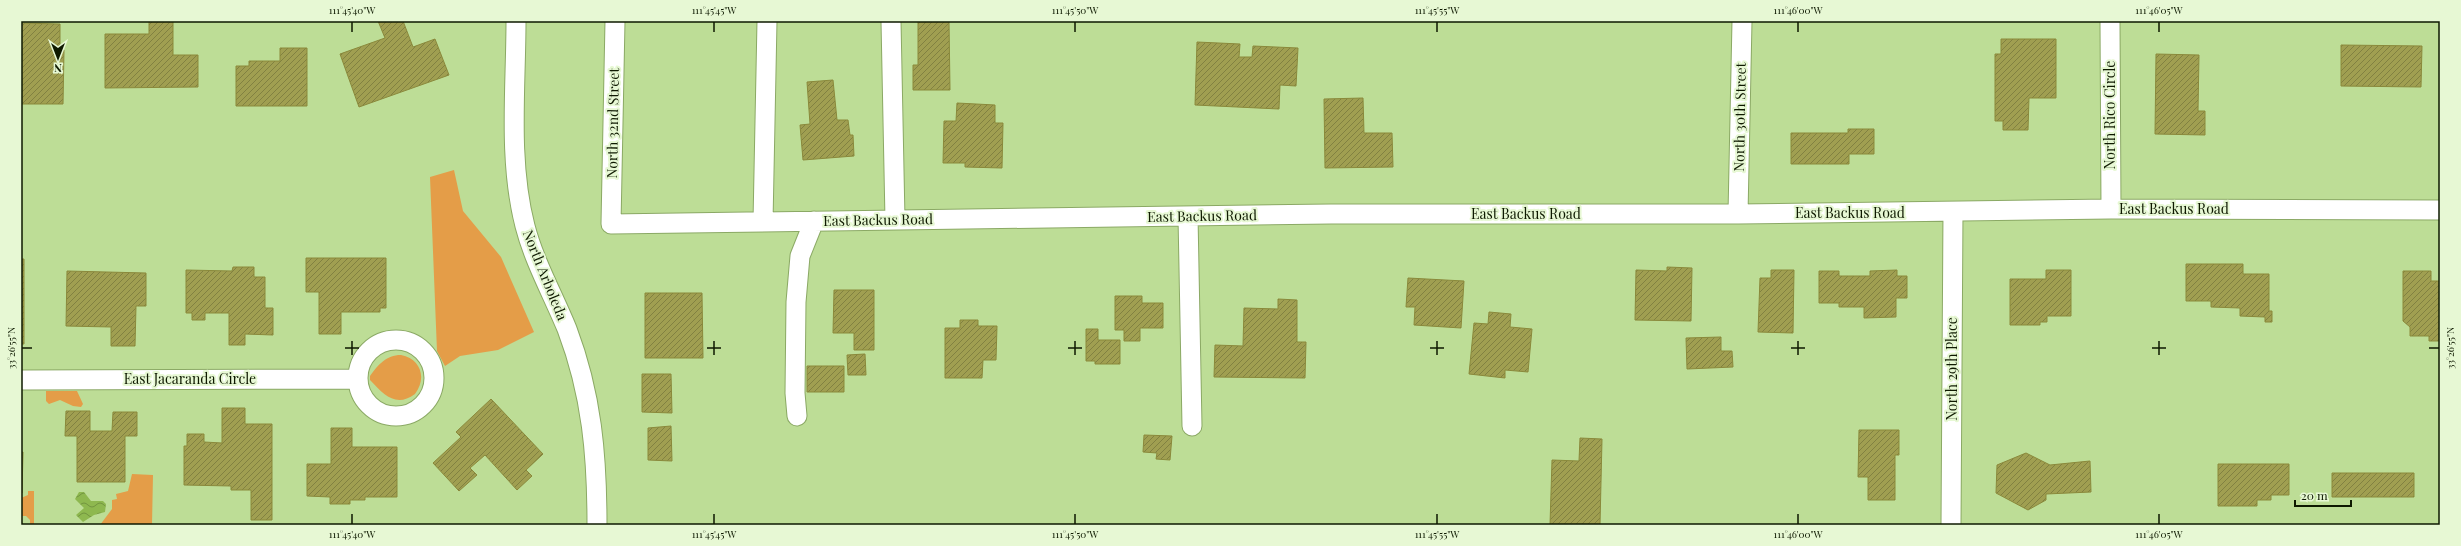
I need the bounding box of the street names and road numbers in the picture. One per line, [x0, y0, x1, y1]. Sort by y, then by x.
street label: North 30th Street [1729, 61, 1750, 172]
street label: North Rico Circle [2100, 61, 2119, 169]
street label: North 32nd Street [602, 66, 623, 179]
street label: East Backus Road [2119, 199, 2229, 218]
street label: East Backus Road [1795, 203, 1905, 222]
street label: East Backus Road [1471, 204, 1581, 223]
street label: East Backus Road [1147, 205, 1257, 226]
street label: East Backus Road [823, 209, 933, 230]
street label: North Arboleda [519, 227, 572, 323]
street label: North 29th Place [1942, 317, 1961, 421]
street label: East Jacaranda Circle [124, 369, 256, 388]

